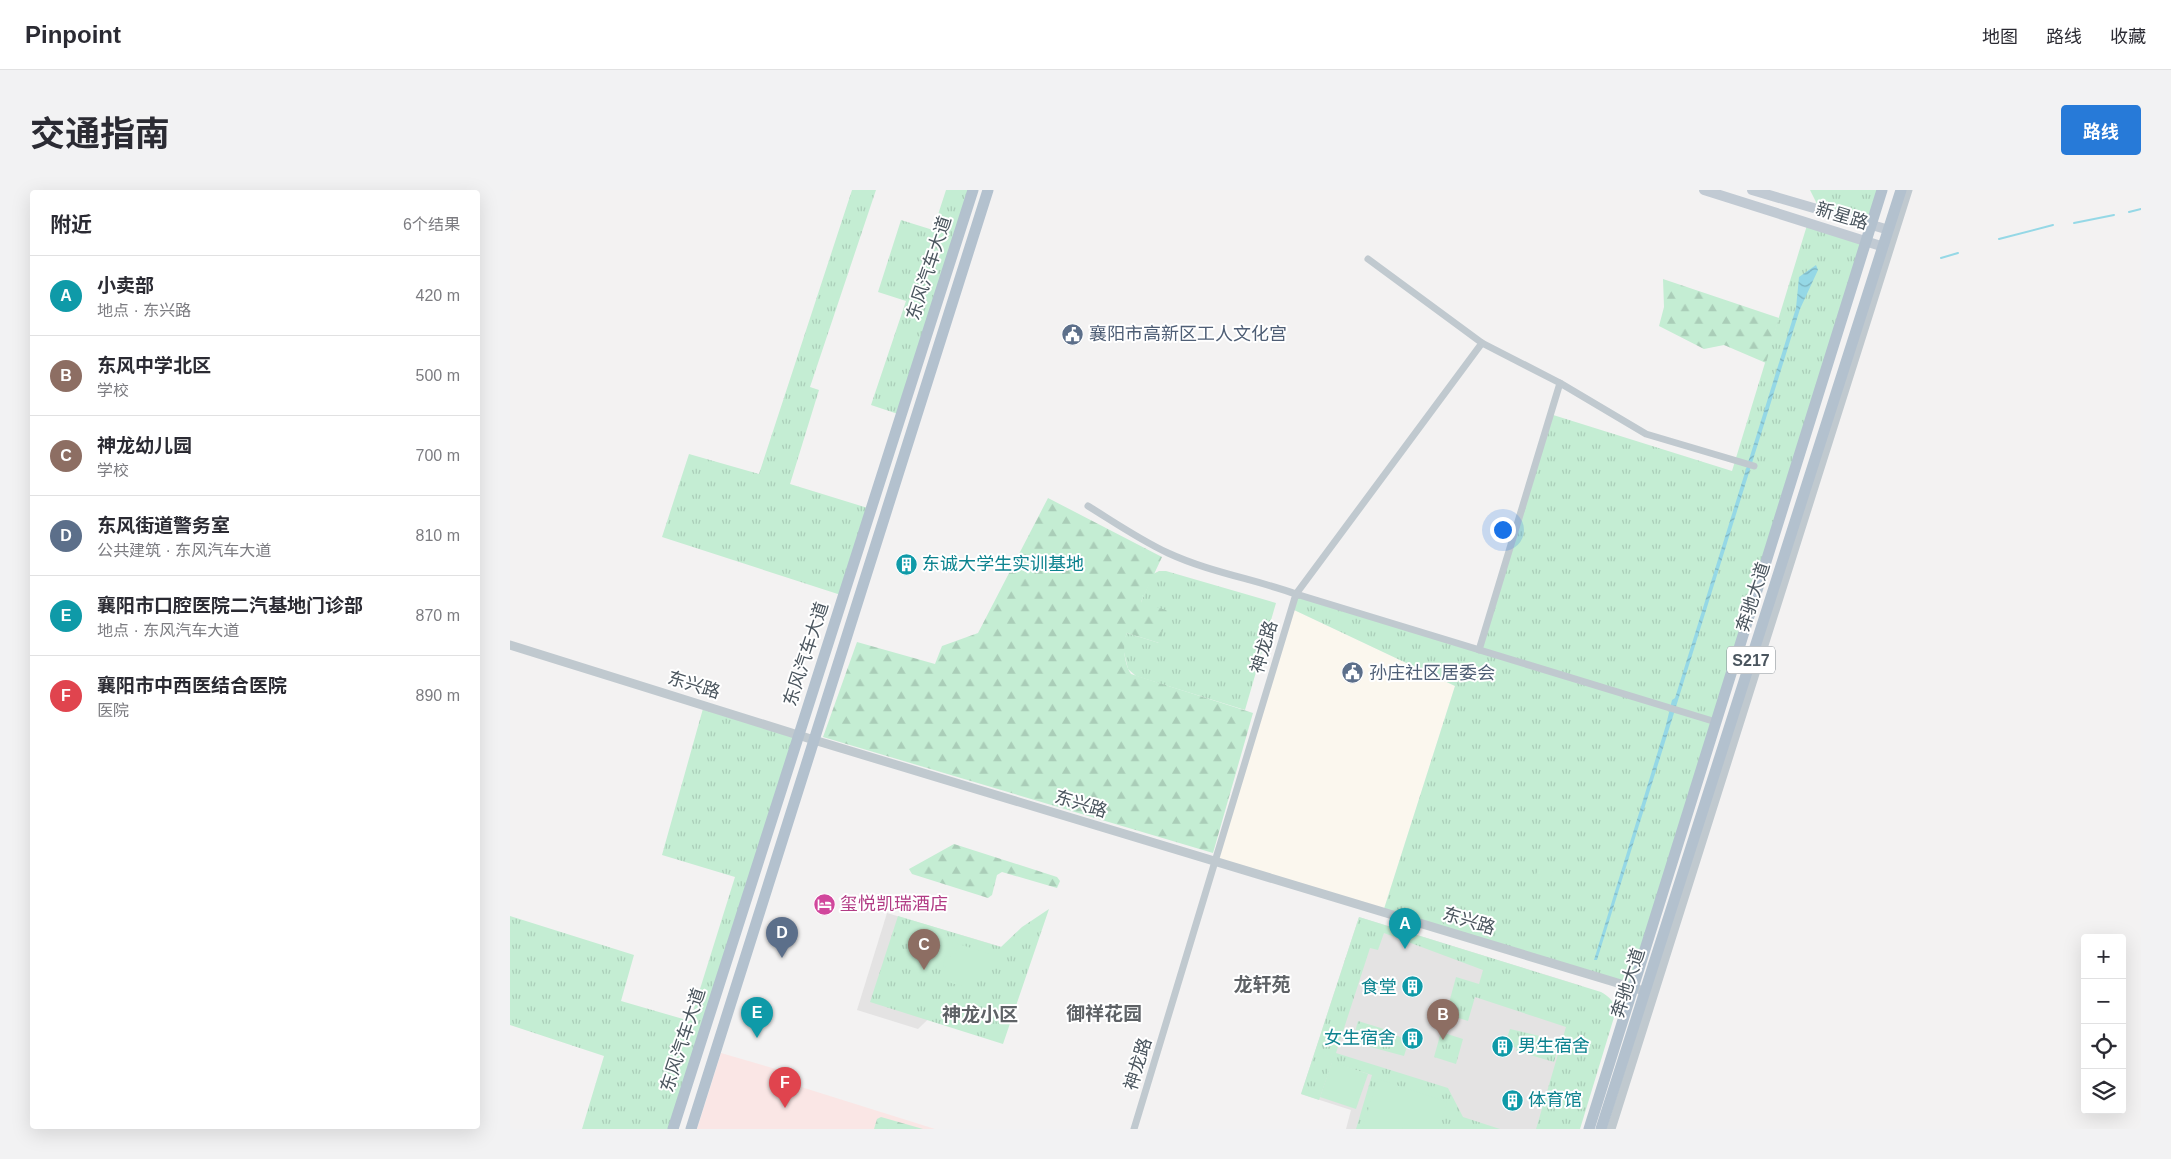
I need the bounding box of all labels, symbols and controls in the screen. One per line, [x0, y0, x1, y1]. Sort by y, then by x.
text: Pinpoint [25, 21, 121, 48]
text: 地图 [1982, 27, 2018, 47]
text: 路线 [2046, 27, 2082, 47]
text: 收藏 [2110, 27, 2146, 47]
button: 路线 [2061, 105, 2141, 155]
text: 交通指南 [30, 114, 170, 153]
street label: 新星路 [1813, 199, 1871, 233]
text: 附近 [50, 213, 92, 236]
street label: 东风汽车大道 [903, 214, 955, 322]
text: 6个结果 [403, 216, 460, 233]
text: 小卖部 [97, 275, 154, 296]
text: A [60, 287, 72, 304]
text: 420 m [416, 287, 460, 304]
text: 地点 · 东兴路 [97, 302, 191, 319]
public building icon: 襄阳市高新区工人文化宫 [1061, 322, 1085, 346]
place label: 襄阳市高新区工人文化宫 [1089, 324, 1287, 344]
text: 东风中学北区 [97, 355, 211, 376]
text: B [60, 367, 72, 384]
text: 500 m [416, 367, 460, 384]
text: 学校 [97, 382, 129, 399]
text: 神龙幼儿园 [97, 435, 192, 456]
text: C [60, 447, 72, 464]
text: 700 m [416, 447, 460, 464]
text: 学校 [97, 462, 129, 479]
text: 东风街道警务室 [97, 515, 230, 536]
your location [1490, 517, 1516, 543]
text: D [60, 527, 72, 544]
text: 810 m [416, 527, 460, 544]
text: 公共建筑 · 东风汽车大道 [97, 542, 271, 559]
building icon: 东诚大学生实训基地 [894, 552, 918, 576]
place label: 东诚大学生实训基地 [922, 554, 1084, 574]
street label: 奔驰大道 [1732, 560, 1774, 634]
text: 襄阳市口腔医院二汽基地门诊部 [97, 595, 363, 616]
street label: 东风汽车大道 [780, 600, 832, 708]
text: E [61, 607, 71, 624]
text: 870 m [416, 607, 460, 624]
street label: 神龙路 [1247, 618, 1281, 676]
text: 地点 · 东风汽车大道 [97, 622, 239, 639]
road number: S217 [1727, 646, 1775, 674]
public building icon: 孙庄社区居委会 [1341, 661, 1365, 685]
place label: 孙庄社区居委会 [1369, 663, 1495, 683]
street label: 东兴路 [665, 668, 723, 702]
text: 襄阳市中西医结合医院 [97, 675, 287, 696]
text: F [61, 687, 71, 704]
text: 890 m [416, 687, 460, 704]
text: 医院 [97, 702, 129, 719]
street label: 东兴路 [1052, 787, 1110, 821]
hotel icon: 玺悦凯瑞酒店 [812, 892, 836, 916]
place label: 玺悦凯瑞酒店 [840, 894, 948, 914]
street label: 东兴路 [1440, 904, 1498, 938]
pin: A [1389, 908, 1421, 949]
pin: D [766, 917, 798, 958]
pin: C [908, 929, 940, 970]
map controls [2081, 934, 2126, 1114]
button: + [2081, 934, 2126, 979]
street label: 奔驰大道 [1607, 946, 1649, 1020]
district label: 龙轩苑 [1233, 974, 1291, 995]
building icon: 食堂 [1401, 975, 1425, 999]
place label: 食堂 [1361, 977, 1397, 997]
button: − [2081, 979, 2126, 1024]
street label: 东风汽车大道 [657, 986, 709, 1094]
pin: E [741, 997, 773, 1038]
pin: B [1427, 999, 1459, 1040]
district label: 御祥花园 [1066, 1003, 1142, 1024]
district label: 神龙小区 [942, 1004, 1018, 1025]
button: locate [2081, 1024, 2126, 1069]
building icon: 女生宿舍 [1400, 1026, 1424, 1050]
place label: 女生宿舍 [1324, 1028, 1396, 1048]
building icon: 男生宿舍 [1490, 1034, 1514, 1058]
street label: 神龙路 [1121, 1035, 1155, 1093]
place label: 男生宿舍 [1518, 1036, 1590, 1056]
pin: F [769, 1067, 801, 1108]
button: layers [2081, 1069, 2126, 1114]
building icon: 体育馆 [1500, 1088, 1524, 1112]
place label: 体育馆 [1528, 1090, 1582, 1110]

